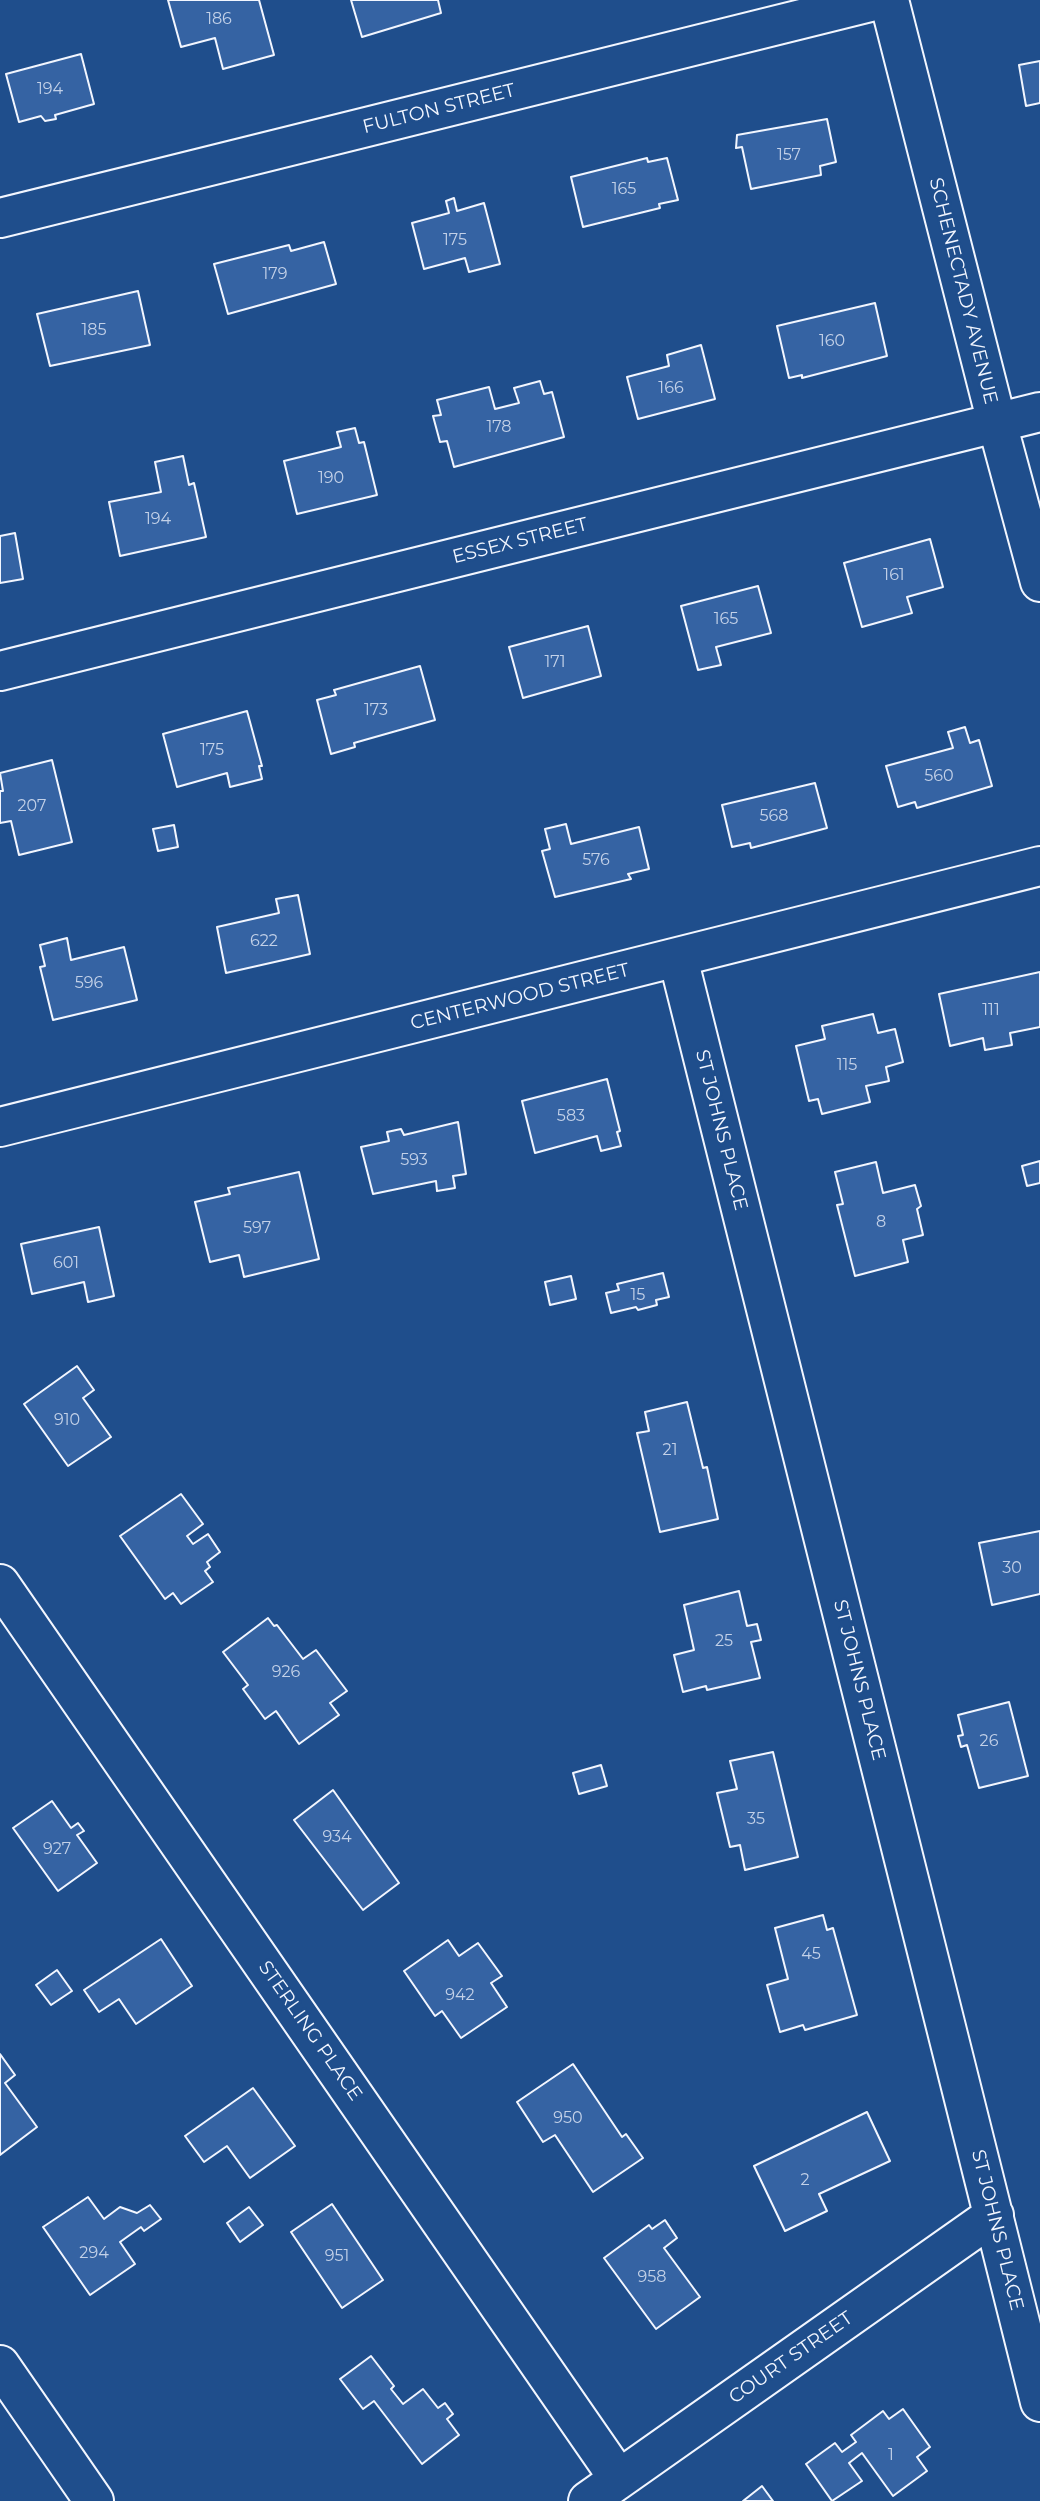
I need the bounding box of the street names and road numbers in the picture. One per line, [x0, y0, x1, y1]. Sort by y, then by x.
street label: FULTON STREET [360, 79, 518, 139]
street label: SCHENECTADY AVENUE [924, 175, 1002, 407]
street label: ESSEX STREET [450, 513, 590, 569]
street label: CENTERWOOD STREET [408, 959, 632, 1035]
street label: ST JOHNS PLACE [690, 1047, 752, 1213]
street label: ST JOHNS PLACE [828, 1597, 890, 1763]
street label: STERLING PLACE [253, 1957, 367, 2105]
street label: ST JOHNS PLACE [966, 2147, 1028, 2313]
street label: COURT STREET [725, 2307, 857, 2409]

